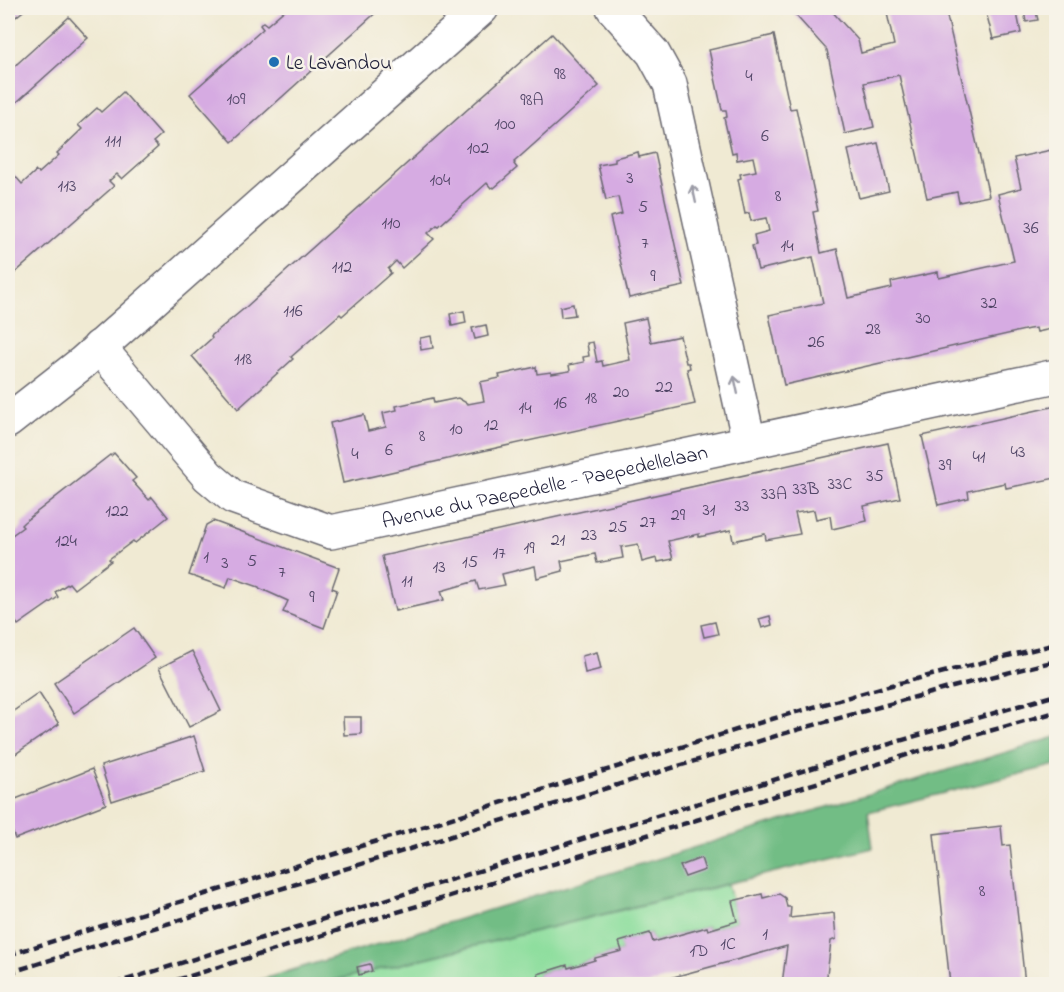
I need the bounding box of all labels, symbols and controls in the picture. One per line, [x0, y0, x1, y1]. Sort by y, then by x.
place label: Le Lavandou [286, 49, 392, 79]
marker: Le Lavandou [267, 55, 281, 69]
house number: 98 [554, 62, 566, 88]
house number: 4 [745, 64, 753, 90]
house number: 109 [227, 87, 246, 113]
house number: 98A [520, 88, 544, 114]
house number: 100 [494, 112, 516, 138]
house number: 6 [761, 124, 769, 150]
house number: 111 [104, 129, 122, 155]
house number: 102 [467, 136, 489, 162]
house number: 3 [626, 166, 634, 192]
house number: 104 [430, 168, 451, 194]
house number: 113 [58, 174, 76, 200]
house number: 8 [775, 184, 782, 210]
one-way arrow [688, 185, 699, 205]
house number: 5 [638, 195, 648, 221]
house number: 110 [381, 211, 401, 237]
house number: 36 [1023, 216, 1039, 242]
house number: 7 [641, 231, 649, 257]
house number: 14 [780, 234, 794, 260]
house number: 112 [332, 255, 352, 281]
house number: 9 [650, 264, 656, 290]
house number: 32 [981, 291, 997, 317]
house number: 116 [283, 299, 303, 325]
house number: 30 [915, 306, 931, 332]
house number: 28 [865, 317, 881, 343]
house number: 26 [808, 330, 825, 356]
house number: 118 [234, 347, 252, 373]
house number: 22 [655, 375, 673, 401]
one-way arrow [730, 375, 741, 395]
house number: 20 [613, 380, 630, 406]
house number: 18 [585, 386, 597, 412]
house number: 16 [553, 391, 567, 417]
house number: 14 [518, 396, 532, 422]
house number: 12 [484, 413, 498, 439]
house number: 10 [449, 417, 463, 443]
house number: 8 [419, 424, 426, 450]
street label: Avenue du Paepedelle - Paepedellelaan [379, 438, 711, 538]
house number: 6 [385, 438, 393, 464]
house number: 43 [1011, 440, 1025, 466]
house number: 4 [351, 442, 359, 468]
house number: 41 [972, 445, 986, 471]
house number: 39 [939, 453, 952, 479]
house number: 35 [866, 464, 884, 490]
house number: 33C [828, 472, 852, 498]
house number: 33B [793, 477, 819, 503]
house number: 33A [761, 482, 787, 508]
house number: 33 [735, 494, 749, 520]
house number: 31 [702, 498, 716, 524]
house number: 122 [105, 499, 129, 525]
house number: 29 [671, 503, 686, 529]
house number: 27 [640, 510, 657, 536]
house number: 25 [608, 515, 628, 541]
house number: 23 [581, 523, 597, 549]
house number: 21 [551, 528, 566, 554]
house number: 124 [55, 529, 78, 555]
house number: 19 [523, 536, 535, 562]
house number: 17 [492, 541, 506, 567]
house number: 1 [203, 545, 209, 571]
house number: 5 [247, 549, 257, 575]
house number: 15 [462, 550, 478, 576]
house number: 3 [221, 551, 229, 577]
house number: 13 [432, 555, 446, 581]
house number: 7 [278, 560, 286, 586]
house number: 11 [401, 569, 413, 595]
house number: 9 [309, 585, 315, 611]
house number: 8 [979, 879, 986, 905]
house number: 1 [762, 922, 768, 948]
house number: 1C [720, 932, 736, 958]
house number: 1D [690, 939, 708, 965]

